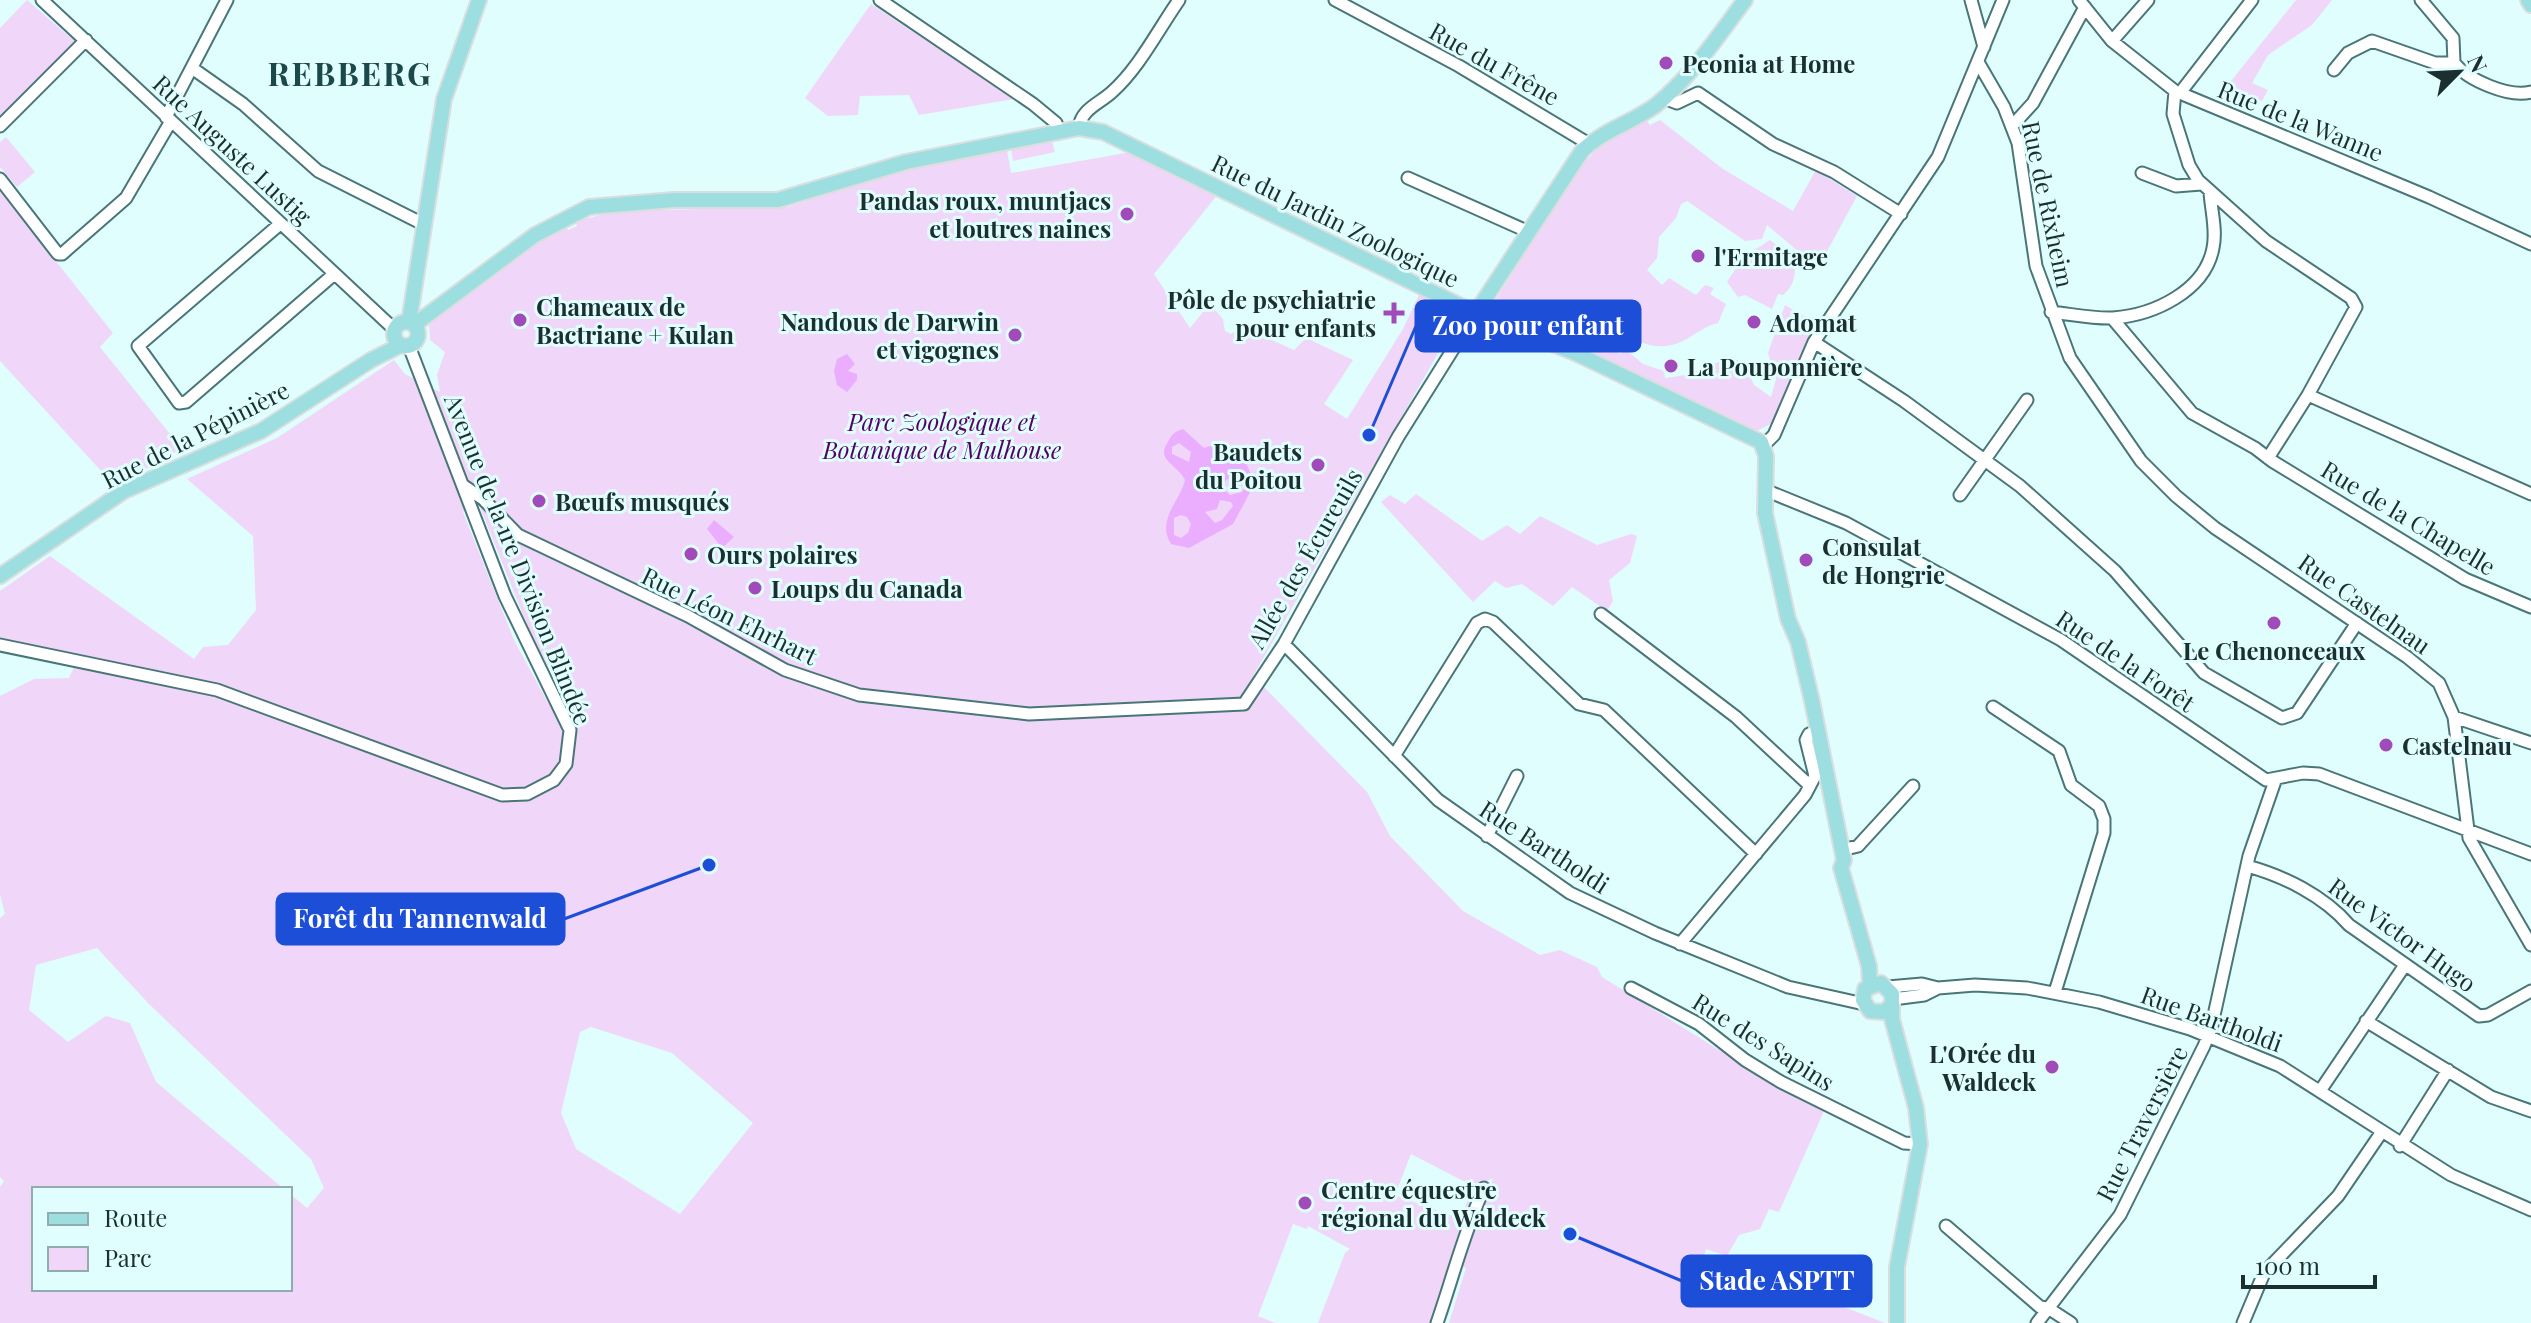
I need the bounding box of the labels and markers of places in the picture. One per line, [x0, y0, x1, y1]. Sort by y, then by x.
place label: Peonia at Home [1682, 47, 1855, 79]
marker: Peonia at Home [1657, 54, 1675, 72]
place label: Pandas roux, muntjacs et loutres naines [859, 184, 1111, 244]
marker: Pandas roux, muntjacs et loutres naines [1118, 205, 1136, 223]
place label: l'Ermitage [1714, 240, 1828, 272]
marker: l'Ermitage [1689, 247, 1707, 265]
place label: Pôle de psychiatrie pour enfants [1167, 283, 1376, 343]
place label: Chameaux de Bactriane + Kulan [536, 290, 734, 350]
callout: Zoo pour enfant [1416, 301, 1640, 351]
marker: Pôle de psychiatrie pour enfants [1383, 302, 1405, 324]
place label: Nandous de Darwin et vigognes [781, 305, 999, 365]
place label: Adomat [1769, 306, 1857, 338]
marker: Chameaux de Bactriane + Kulan [511, 311, 529, 329]
marker: Adomat [1745, 313, 1763, 331]
marker: Nandous de Darwin et vigognes [1006, 326, 1024, 344]
place label: La Pouponnière [1687, 350, 1863, 382]
marker: La Pouponnière [1662, 357, 1680, 375]
place label: Baudets du Poitou [1195, 435, 1302, 495]
marker: Baudets du Poitou [1309, 456, 1327, 474]
place label: Bœufs musqués [555, 485, 729, 517]
marker: Bœufs musqués [530, 492, 548, 510]
place label: Consulat de Hongrie [1822, 530, 1945, 590]
place label: Ours polaires [707, 538, 858, 570]
marker: Ours polaires [682, 545, 700, 563]
marker: Consulat de Hongrie [1797, 551, 1815, 569]
place label: Loups du Canada [771, 572, 963, 604]
marker: Loups du Canada [746, 579, 764, 597]
marker: Le Chenonceaux [2265, 614, 2283, 632]
place label: Le Chenonceaux [2183, 634, 2365, 666]
place label: Castelnau [2402, 729, 2513, 761]
marker: Castelnau [2377, 736, 2395, 754]
callout: Forêt du Tannenwald [277, 894, 564, 944]
place label: L'Orée du Waldeck [1929, 1037, 2037, 1097]
marker: L'Orée du Waldeck [2043, 1058, 2061, 1076]
place label: Centre équestre régional du Waldeck [1321, 1173, 1547, 1233]
marker: Centre équestre régional du Waldeck [1296, 1194, 1314, 1212]
callout: Stade ASPTT [1682, 1256, 1871, 1306]

